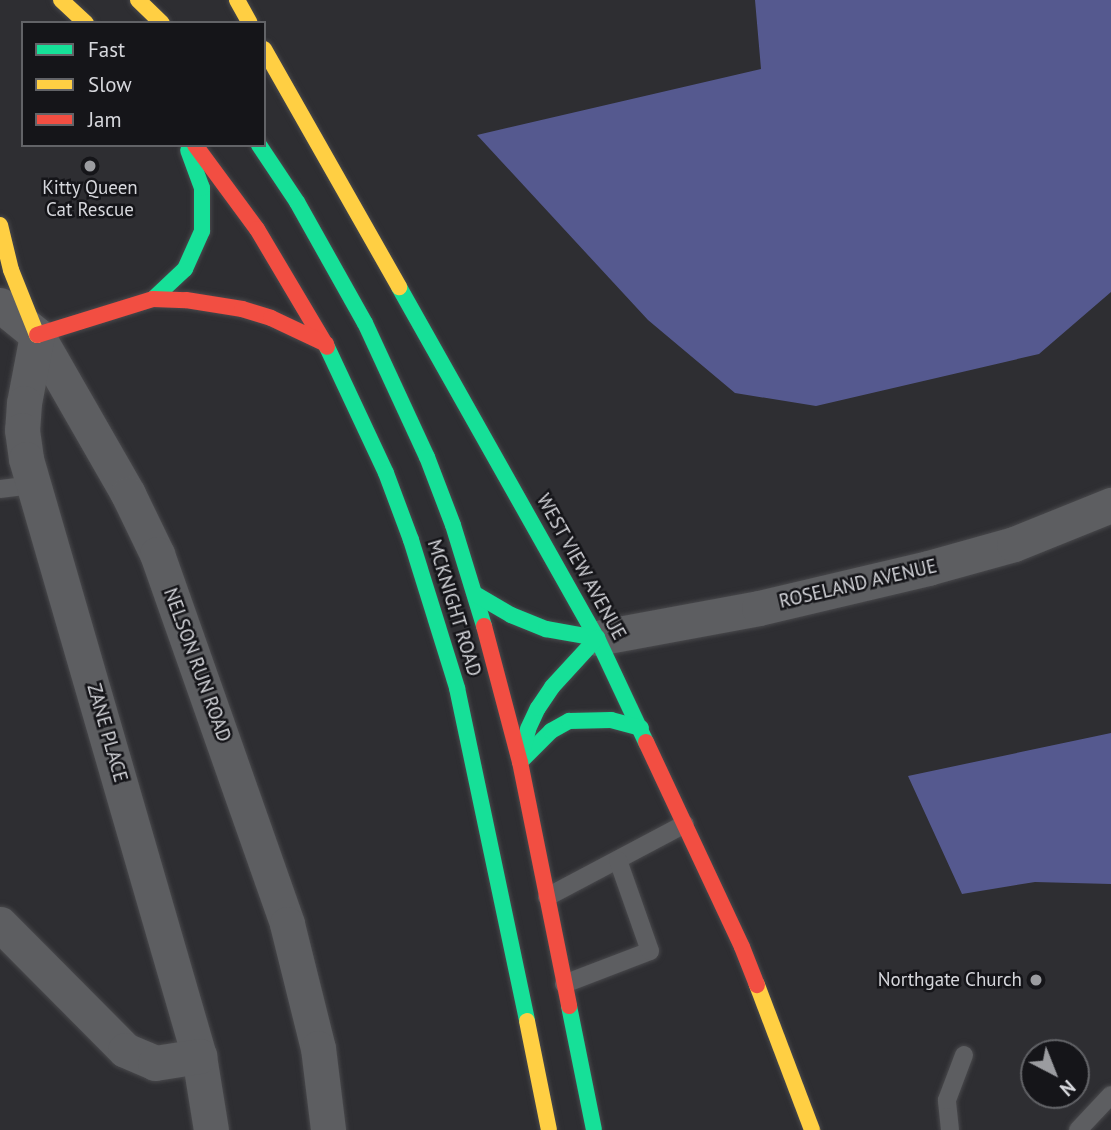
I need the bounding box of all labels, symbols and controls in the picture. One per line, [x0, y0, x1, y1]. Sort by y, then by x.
legend [21, 21, 266, 147]
text: Fast [88, 36, 125, 63]
text: Slow [88, 71, 132, 98]
text: Jam [88, 106, 122, 133]
marker: Kitty Queen Cat Rescue [82, 158, 98, 174]
place label: Kitty Queen Cat Rescue [42, 177, 138, 221]
street label: WEST VIEW AVENUE [531, 489, 631, 645]
street label: MCKNIGHT ROAD [422, 537, 486, 679]
street label: ROSELAND AVENUE [777, 555, 939, 613]
street label: NELSON RUN ROAD [159, 585, 235, 745]
street label: ZANE PLACE [82, 681, 132, 785]
place label: Northgate Church [878, 969, 1022, 991]
marker: Northgate Church [1028, 972, 1044, 988]
north arrow [1020, 1039, 1090, 1109]
text: N [1055, 1075, 1080, 1101]

